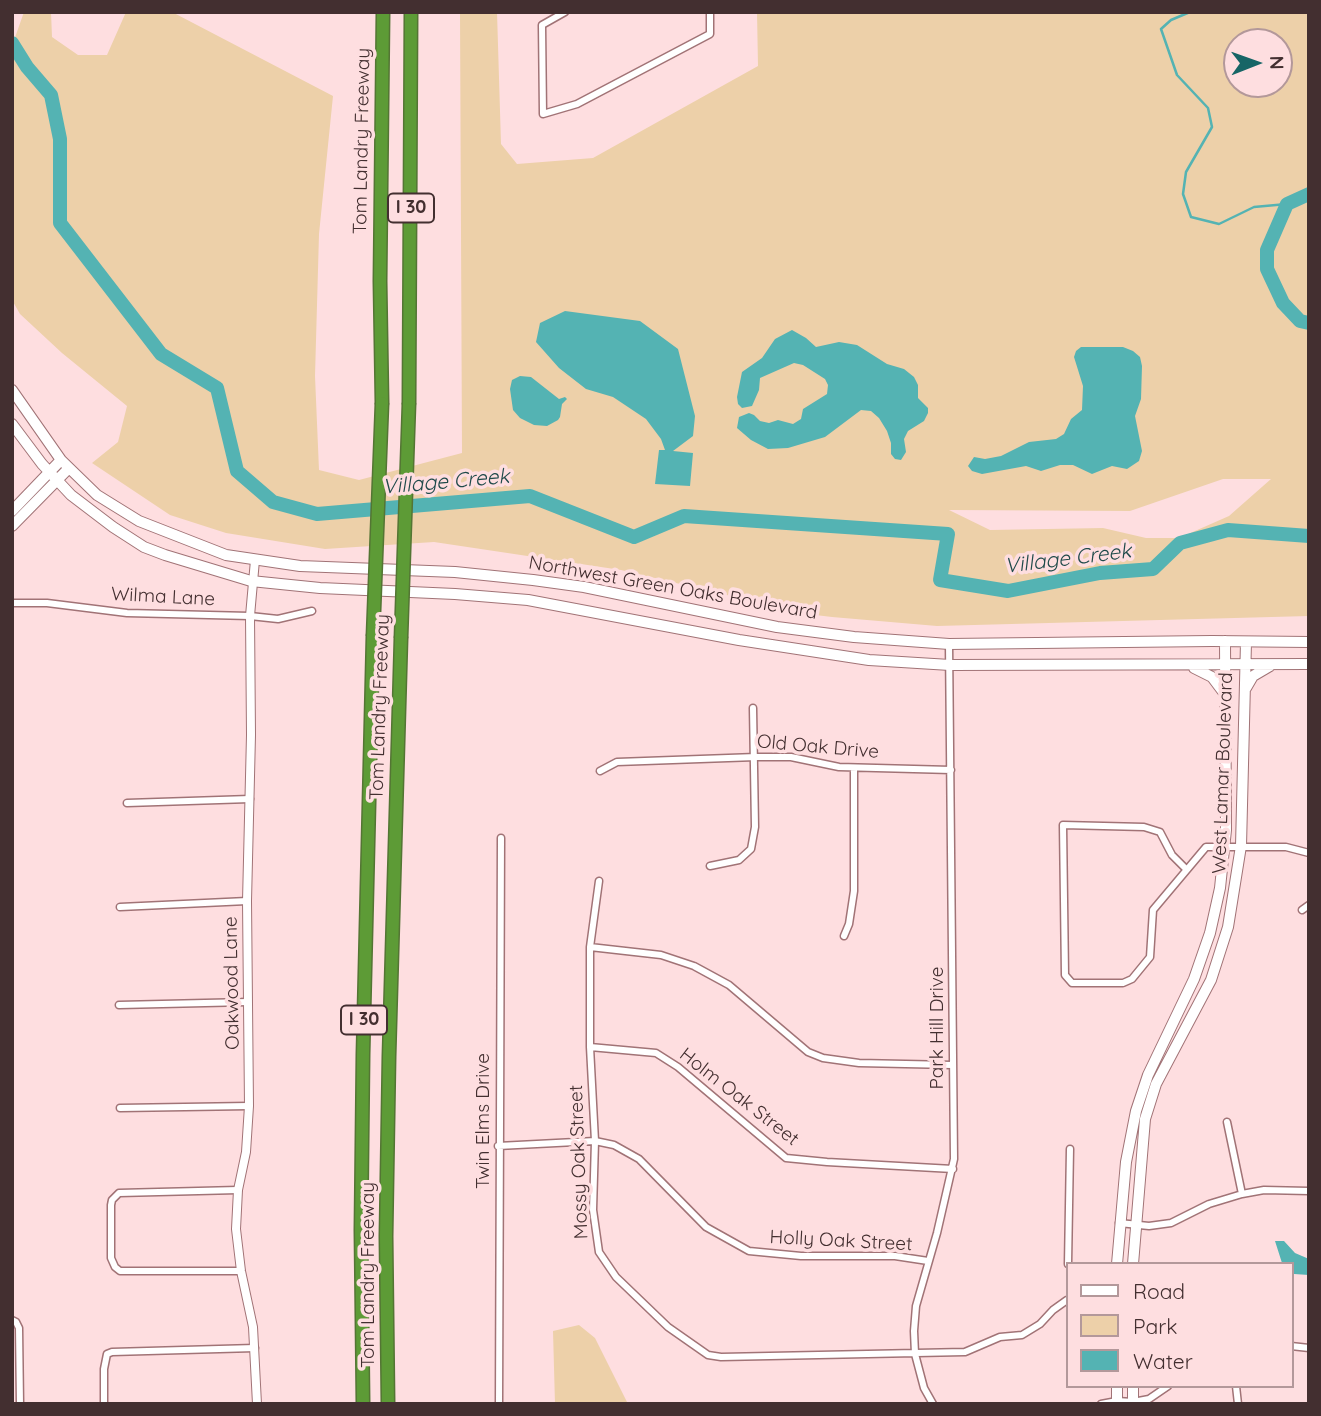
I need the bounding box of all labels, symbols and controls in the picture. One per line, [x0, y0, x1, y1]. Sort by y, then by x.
north arrow [1223, 28, 1293, 98]
street label: Tom Landry Freeway [349, 48, 375, 234]
text: N [1265, 55, 1289, 70]
road number: I 30 [388, 194, 434, 223]
water label: Village Creek [381, 464, 511, 500]
water label: Village Creek [1003, 539, 1133, 579]
street label: Northwest Green Oaks Boulevard [527, 551, 819, 625]
street label: Wilma Lane [110, 583, 216, 611]
street label: Tom Landry Freeway [365, 614, 395, 800]
street label: West Lamar Boulevard [1208, 672, 1238, 874]
street label: Old Oak Drive [756, 730, 880, 764]
street label: Oakwood Lane [219, 916, 245, 1050]
street label: Park Hill Drive [926, 967, 948, 1089]
road number: I 30 [341, 1006, 387, 1035]
street label: Holm Oak Street [675, 1043, 803, 1151]
street label: Twin Elms Drive [472, 1053, 494, 1189]
street label: Mossy Oak Street [565, 1084, 593, 1240]
street label: Tom Landry Freeway [357, 1182, 379, 1368]
street label: Holly Oak Street [769, 1226, 913, 1256]
legend [1066, 1262, 1293, 1388]
text: Road [1133, 1278, 1185, 1304]
text: Park [1133, 1313, 1177, 1339]
text: Water [1133, 1348, 1193, 1374]

